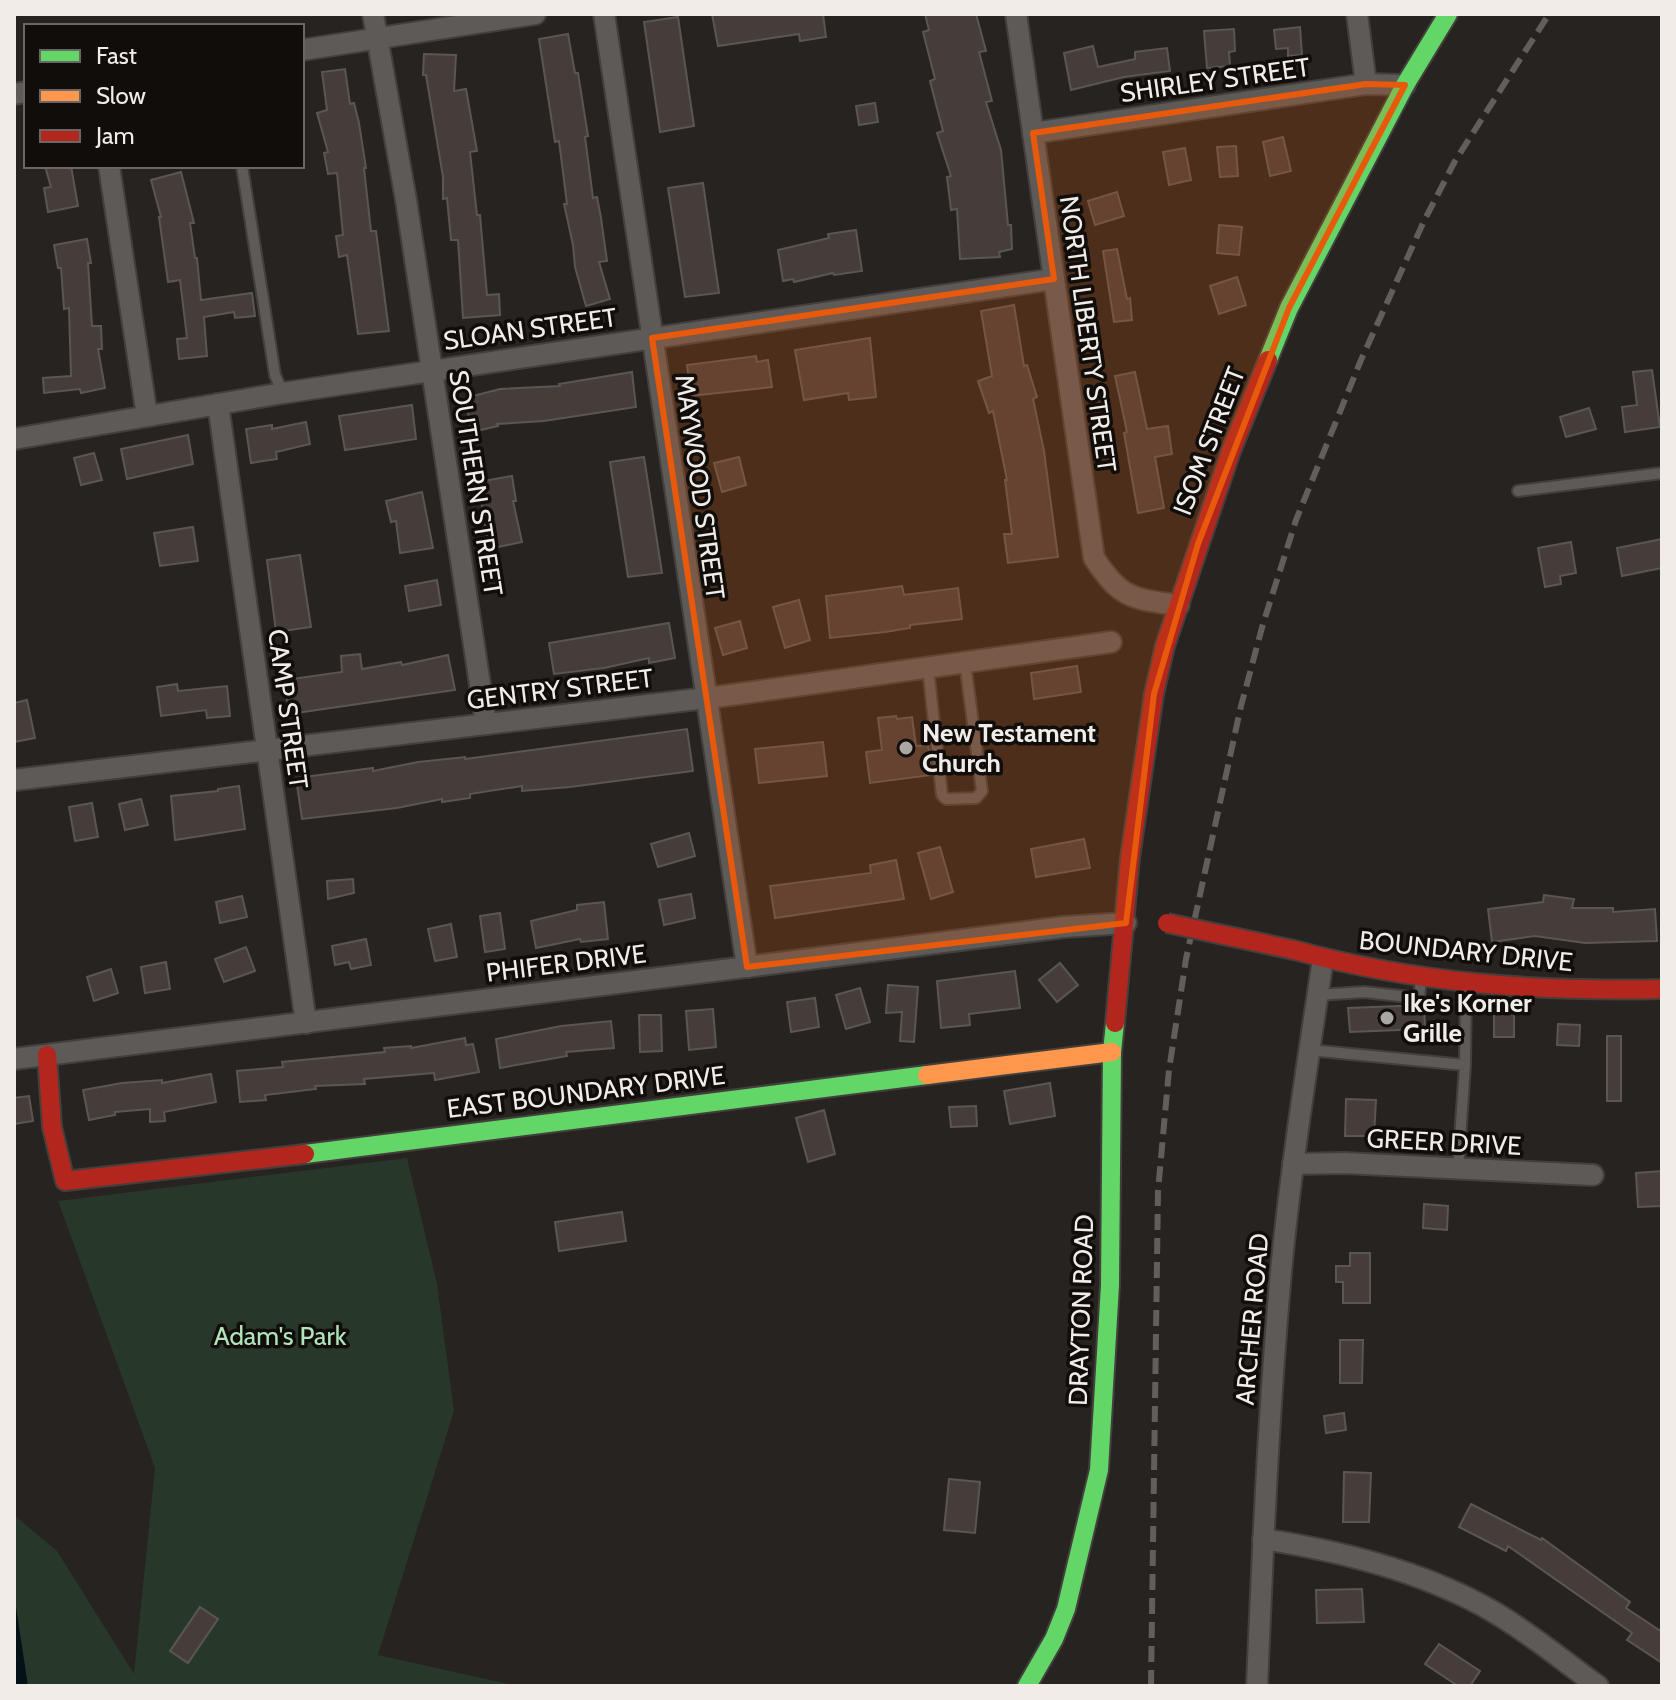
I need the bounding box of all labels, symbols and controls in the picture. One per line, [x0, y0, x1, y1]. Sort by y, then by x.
legend [24, 24, 304, 168]
text: Fast [96, 41, 137, 70]
street label: SHIRLEY STREET [1118, 51, 1312, 109]
text: Slow [96, 81, 146, 110]
text: Jam [95, 121, 134, 150]
street label: NORTH LIBERTY STREET [1053, 194, 1123, 474]
street label: SLOAN STREET [441, 301, 619, 357]
street label: ISOM STREET [1166, 362, 1252, 520]
street label: SOUTHERN STREET [442, 368, 510, 598]
street label: MAYWOOD STREET [668, 372, 732, 602]
street label: CAMP STREET [261, 627, 315, 791]
street label: GENTRY STREET [465, 662, 655, 716]
place label: New Testament Church [922, 717, 1096, 779]
marker: New Testament Church [897, 739, 915, 757]
street label: BOUNDARY DRIVE [1358, 924, 1574, 978]
street label: PHIFER DRIVE [484, 937, 648, 989]
place label: Ike's Korner Grille [1403, 987, 1532, 1049]
marker: Ike's Korner Grille [1378, 1009, 1396, 1027]
street label: EAST BOUNDARY DRIVE [445, 1059, 727, 1125]
street label: GREER DRIVE [1366, 1122, 1522, 1162]
street label: DRAYTON ROAD [1062, 1214, 1100, 1406]
street label: ARCHER ROAD [1229, 1232, 1275, 1406]
park label: Adam's Park [214, 1320, 347, 1352]

